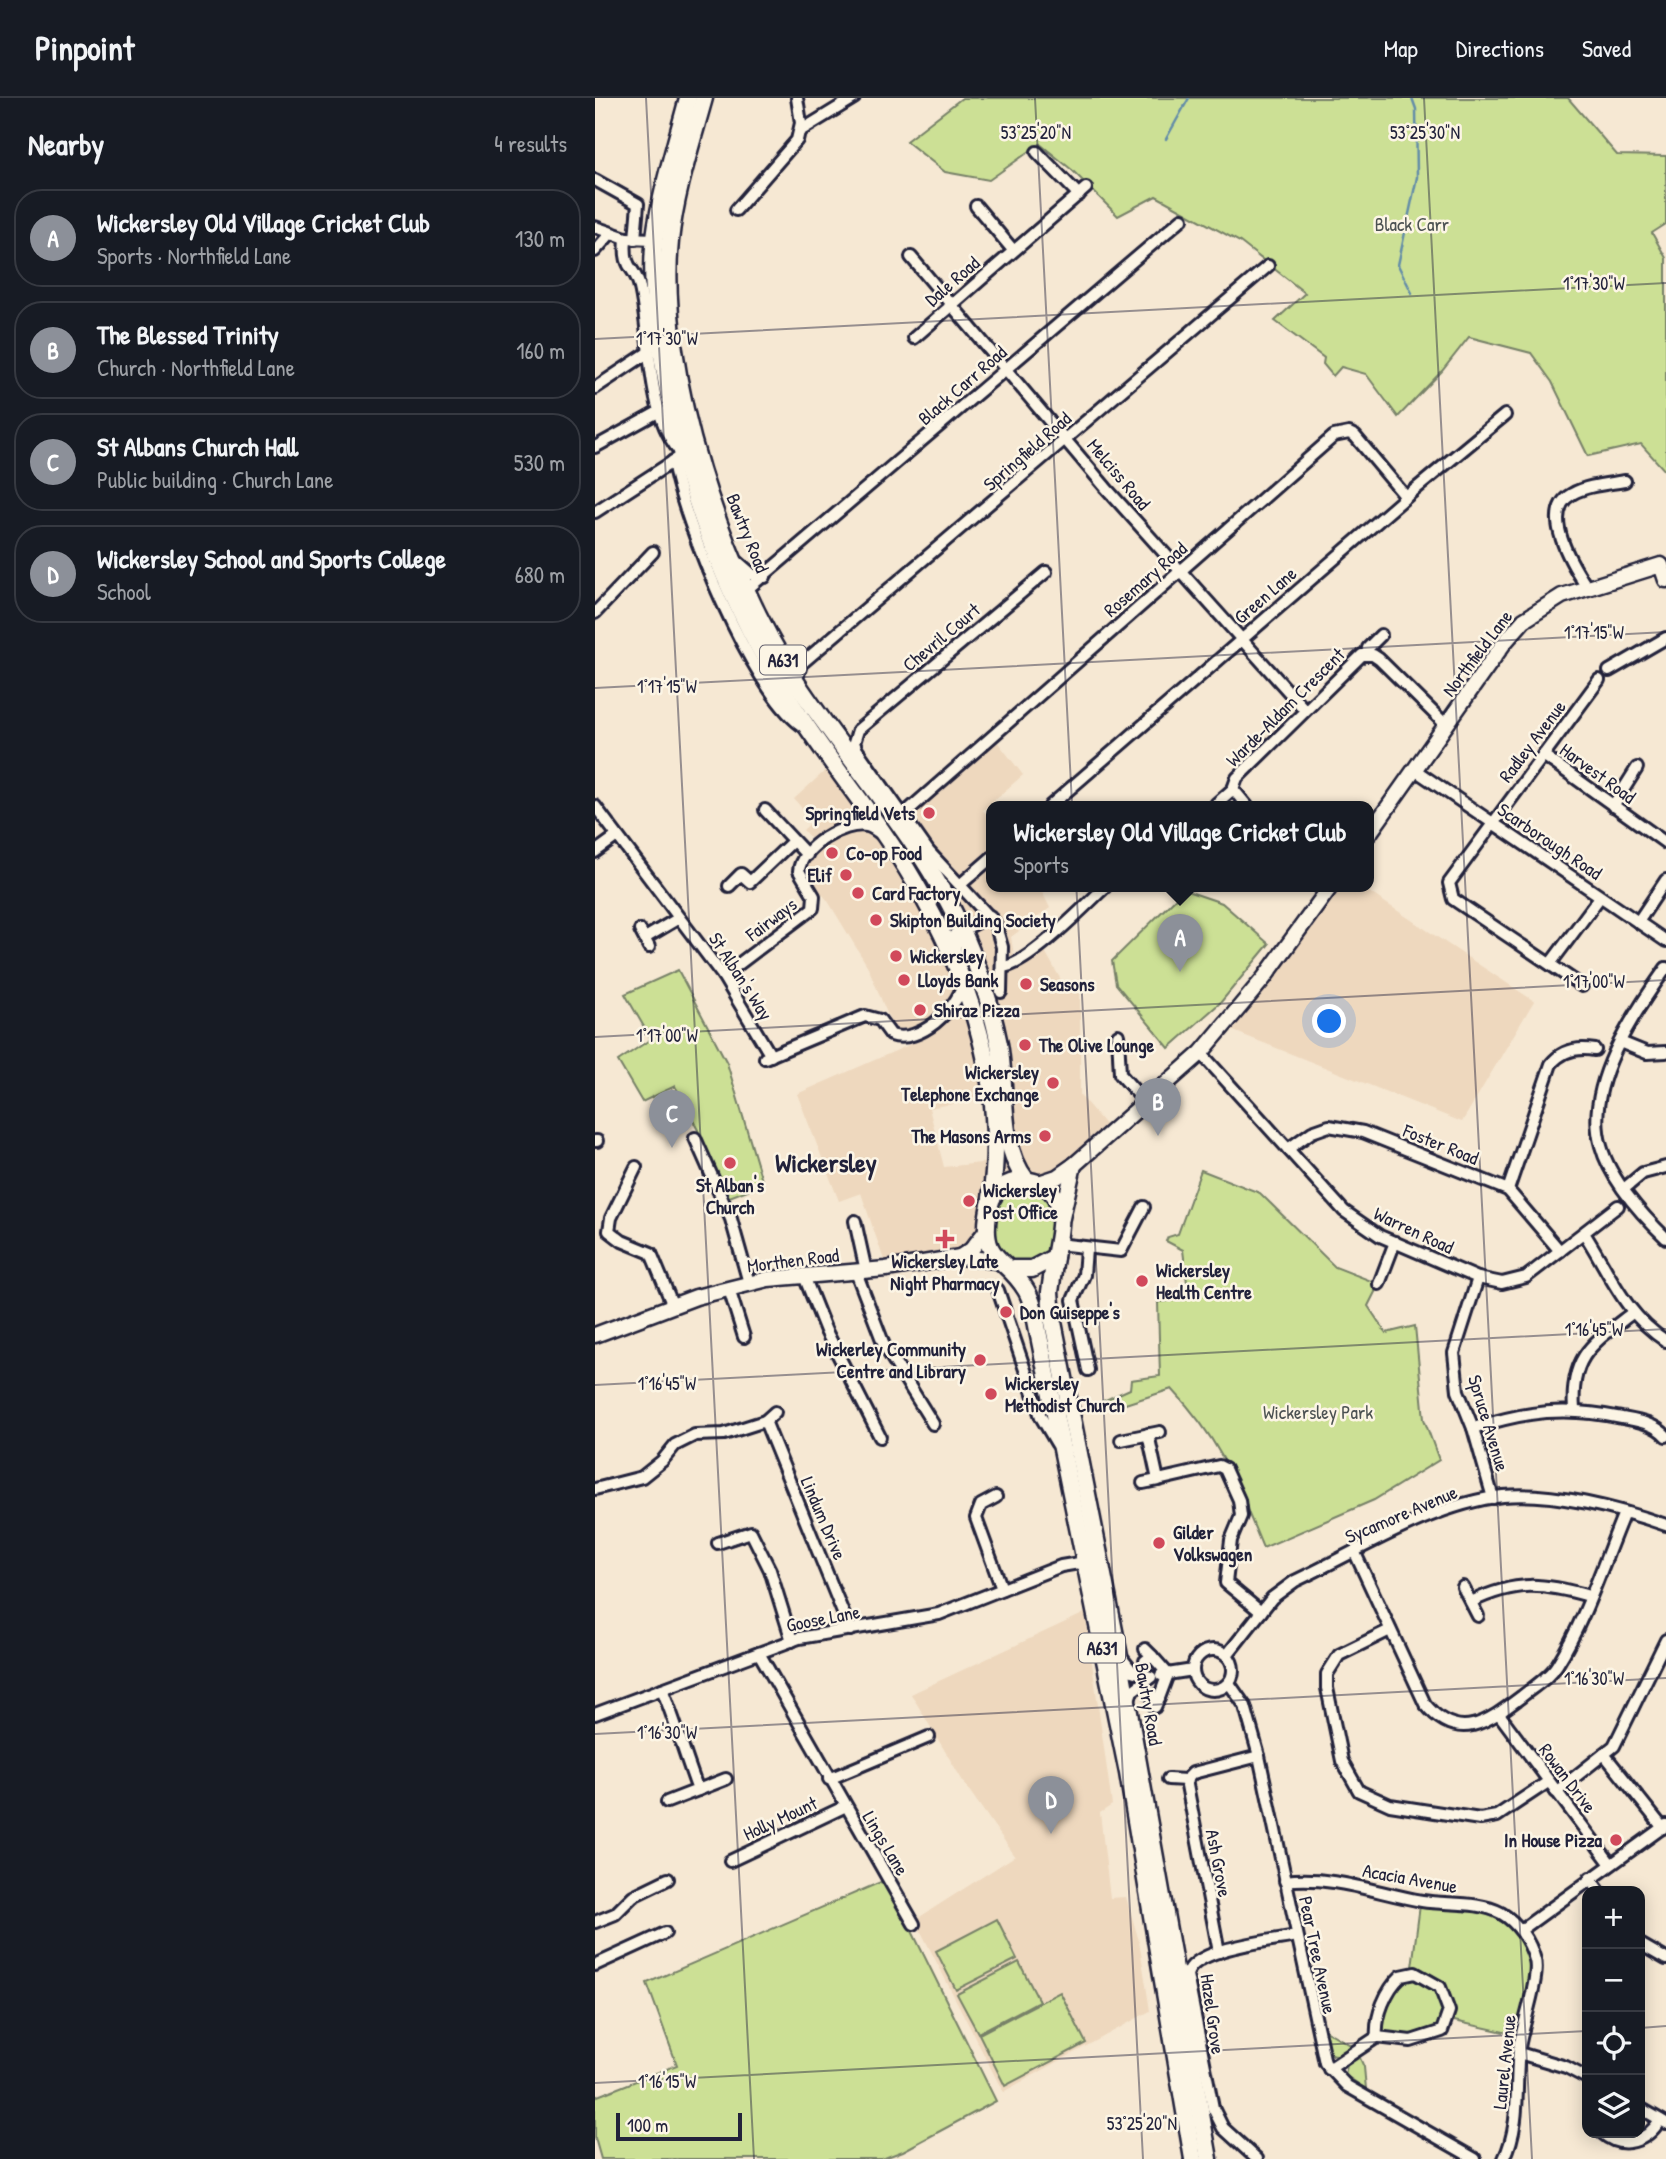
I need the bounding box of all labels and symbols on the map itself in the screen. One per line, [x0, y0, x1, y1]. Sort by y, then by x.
text: 53°25'20"N [1001, 120, 1071, 145]
text: 53°25'30"N [1390, 120, 1460, 145]
park label: Black Carr [1375, 211, 1450, 237]
street label: Dale Road [919, 250, 985, 312]
text: 1°17'30"W [1563, 271, 1625, 296]
text: 1°17'30"W [636, 326, 698, 351]
street label: Black Carr Road [912, 339, 1012, 431]
street label: Springfield Road [977, 405, 1077, 496]
street label: Melciss Road [1081, 433, 1157, 516]
street label: Bawtry Road [720, 490, 776, 577]
street label: Rosemary Road [1098, 535, 1193, 622]
street label: Green Lane [1228, 560, 1302, 629]
street label: Chevril Court [897, 597, 986, 677]
street label: Northfield Lane [1436, 604, 1518, 702]
text: 1°17'15"W [1564, 620, 1624, 645]
street label: Warde-Aldam Crescent [1220, 642, 1350, 772]
road number: A631 [760, 646, 806, 674]
text: 1°17'15"W [637, 674, 697, 699]
street label: Radley Avenue [1493, 694, 1572, 787]
street label: Harvest Road [1555, 737, 1642, 810]
street label: Scarborough Road [1493, 796, 1608, 886]
place label: Springfield Vets [805, 800, 916, 827]
marker: Springfield Vets [921, 805, 937, 821]
place label: Co-op Food [846, 840, 922, 867]
marker: Co-op Food [824, 845, 840, 861]
place label: Elif [807, 862, 833, 888]
marker: Elif [838, 867, 854, 883]
place label: Card Factory [872, 880, 960, 907]
marker: Card Factory [850, 885, 866, 901]
street label: Fairways [739, 891, 802, 947]
place label: Skipton Building Society [890, 907, 1056, 934]
marker: Skipton Building Society [868, 912, 884, 928]
pin: A [1157, 914, 1203, 972]
street label: St Alban's Way [703, 927, 779, 1025]
place label: Wickersley [910, 943, 984, 970]
marker: Wickersley [888, 948, 904, 964]
place label: Lloyds Bank [918, 967, 999, 994]
text: 1°17'00"W [1563, 969, 1625, 994]
place label: Seasons [1040, 971, 1095, 997]
marker: Lloyds Bank [896, 972, 912, 988]
marker: Seasons [1018, 976, 1034, 992]
place label: Shiraz Pizza [934, 997, 1020, 1023]
marker: Shiraz Pizza [912, 1002, 928, 1018]
your location [1312, 1004, 1346, 1038]
text: 1°17'00"W [636, 1023, 698, 1048]
place label: The Olive Lounge [1038, 1032, 1155, 1059]
marker: The Olive Lounge [1017, 1037, 1033, 1053]
place label: Wickersley Telephone Exchange [900, 1059, 1039, 1108]
marker: Wickersley Telephone Exchange [1045, 1075, 1061, 1091]
pin: B [1135, 1078, 1181, 1136]
pin: C [649, 1090, 695, 1148]
street label: Foster Road [1399, 1117, 1483, 1171]
place label: The Masons Arms [910, 1123, 1032, 1149]
marker: The Masons Arms [1037, 1128, 1053, 1144]
district label: Wickersley [775, 1145, 877, 1181]
marker: St Alban's Church [722, 1155, 738, 1171]
place label: St Alban's Church [696, 1172, 765, 1220]
place label: Wickersley Post Office [983, 1177, 1058, 1225]
marker: Wickersley Post Office [961, 1193, 977, 1209]
street label: Warren Road [1370, 1200, 1459, 1260]
marker: Wickersley Late Night Pharmacy [937, 1231, 953, 1247]
street label: Morthen Road [746, 1241, 841, 1279]
place label: Wickersley Late Night Pharmacy [890, 1248, 1000, 1297]
place label: Wickersley Health Centre [1156, 1257, 1252, 1305]
marker: Wickersley Health Centre [1134, 1273, 1150, 1289]
place label: Don Guiseppe's [1020, 1299, 1120, 1326]
marker: Don Guiseppe's [998, 1304, 1014, 1320]
text: 1°16'45"W [1565, 1317, 1623, 1342]
place label: Wickerley Community Centre and Library [816, 1336, 966, 1385]
marker: Wickerley Community Centre and Library [972, 1352, 988, 1368]
place label: Wickersley Methodist Church [1005, 1370, 1125, 1418]
text: 1°16'45"W [638, 1371, 696, 1396]
street label: Spruce Avenue [1462, 1372, 1516, 1475]
marker: Wickersley Methodist Church [983, 1386, 999, 1402]
park label: Wickersley Park [1263, 1399, 1373, 1425]
street label: Lindum Drive [795, 1472, 853, 1564]
street label: Sycamore Avenue [1341, 1479, 1462, 1549]
place label: Gilder Volkswagen [1173, 1519, 1253, 1568]
marker: Gilder Volkswagen [1151, 1535, 1167, 1551]
street label: Goose Lane [784, 1598, 862, 1638]
road number: A631 [1079, 1633, 1125, 1662]
street label: Bawtry Road [1129, 1661, 1169, 1748]
text: 1°16'30"W [1564, 1666, 1624, 1691]
text: 1°16'30"W [637, 1720, 697, 1745]
street label: Rowan Drive [1533, 1738, 1603, 1819]
pin: D [1028, 1776, 1074, 1834]
street label: Holly Mount [739, 1789, 822, 1846]
street label: Lings Lane [857, 1806, 916, 1880]
street label: Ash Grove [1200, 1827, 1238, 1899]
place label: In House Pizza [1504, 1827, 1603, 1853]
marker: In House Pizza [1608, 1832, 1624, 1848]
street label: Acacia Avenue [1361, 1857, 1460, 1899]
street label: Pear Tree Avenue [1293, 1894, 1343, 2017]
street label: Hazel Grove [1195, 1972, 1232, 2056]
street label: Laurel Avenue [1486, 2013, 1522, 2110]
text: 1°16'15"W [638, 2069, 696, 2094]
scale bar [616, 2110, 742, 2142]
text: 53°25'20"N [1107, 2111, 1177, 2136]

